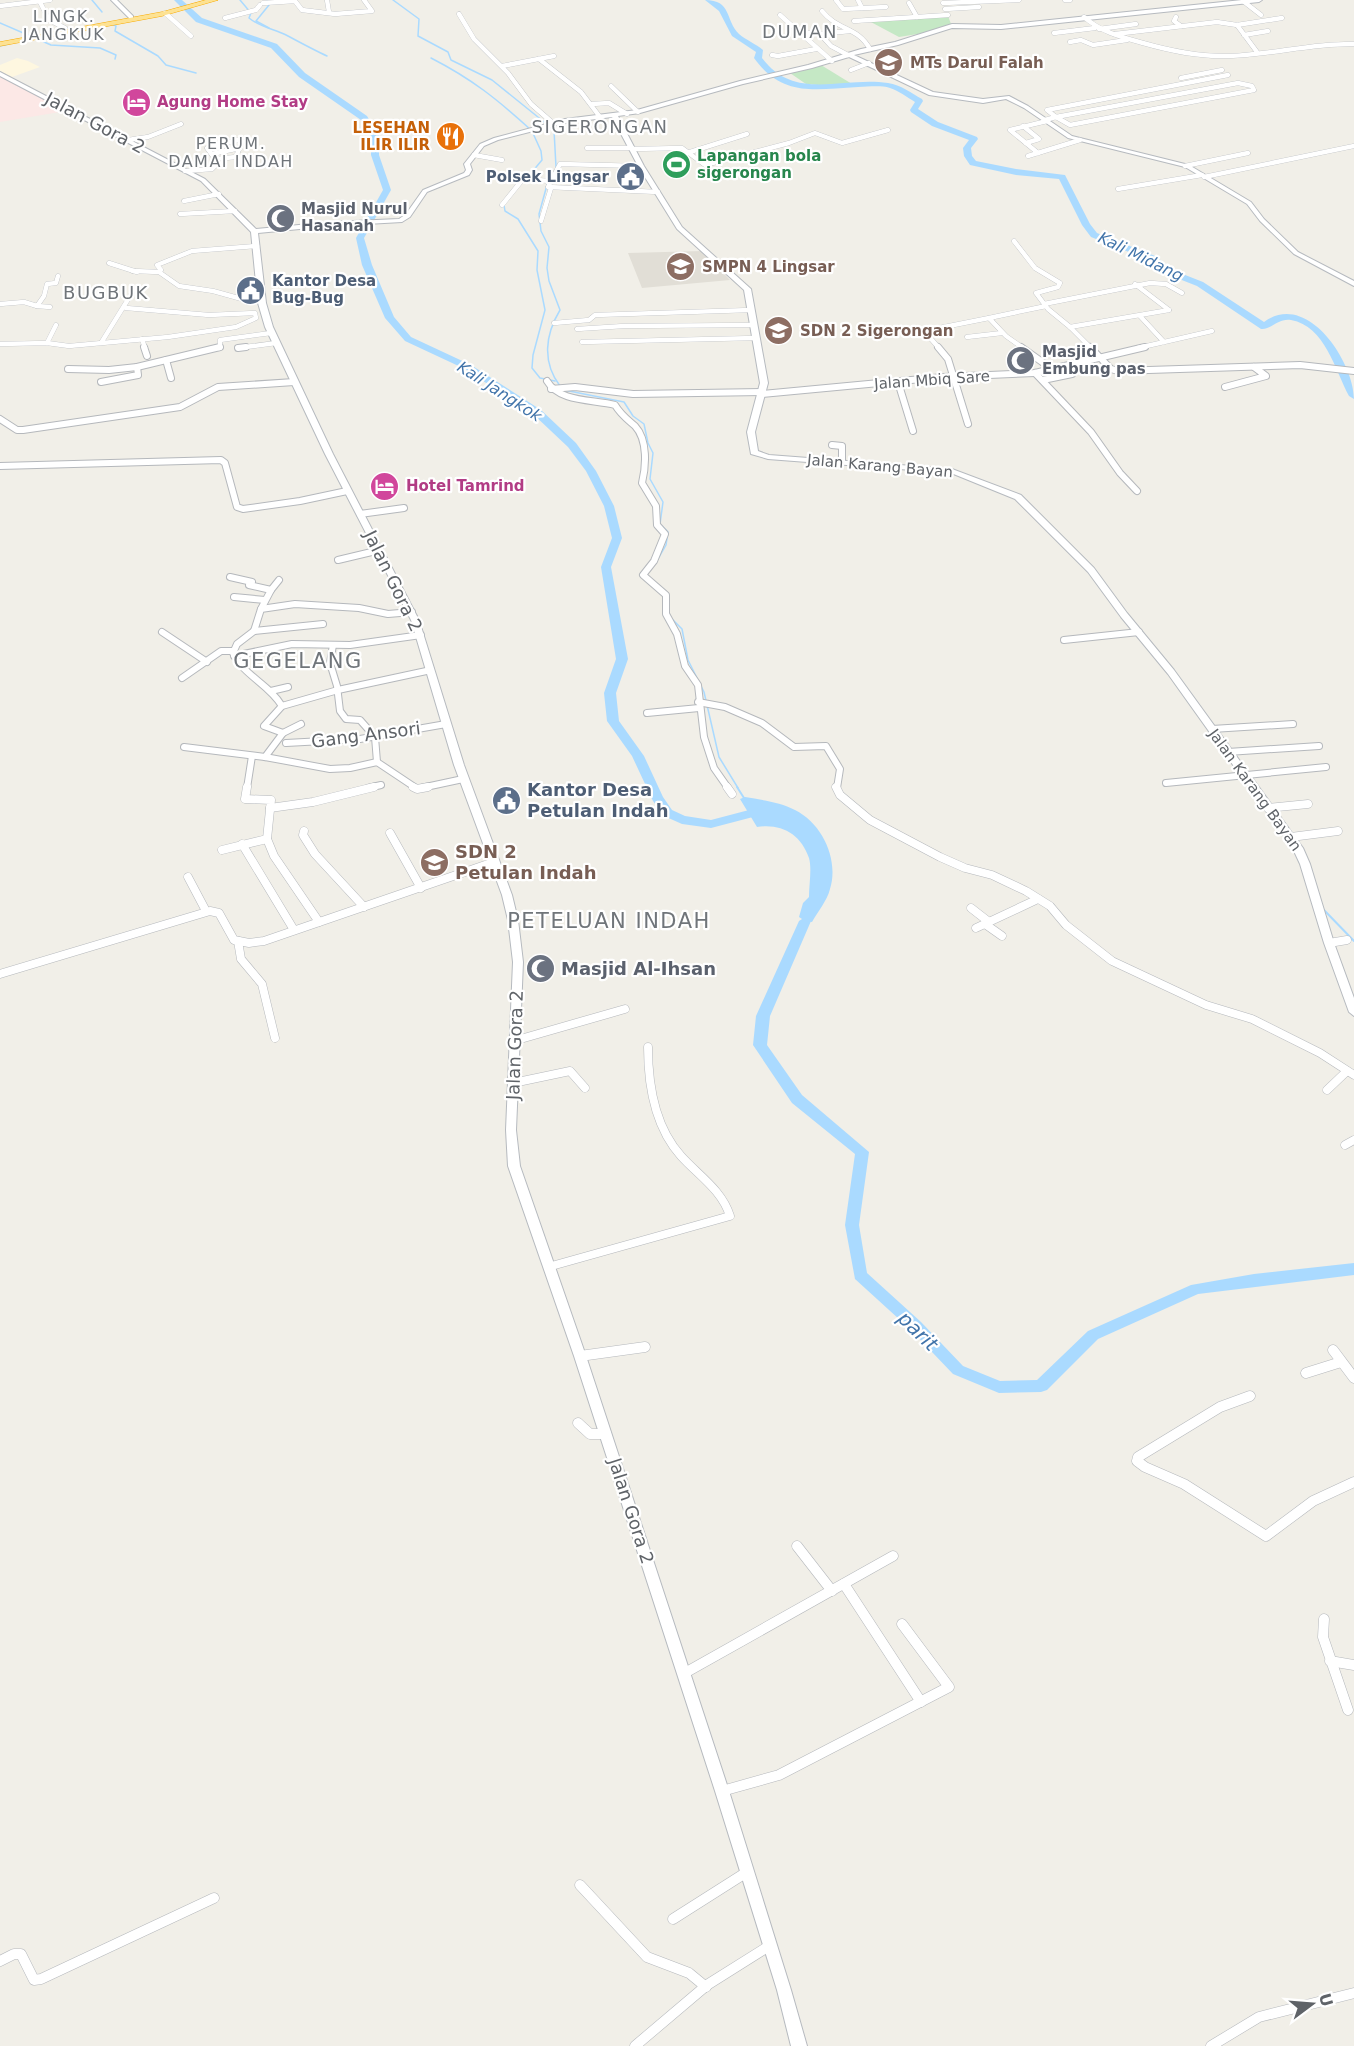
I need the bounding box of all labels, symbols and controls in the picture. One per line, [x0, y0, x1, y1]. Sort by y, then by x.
district label: LINGK. JANGKUK [22, 7, 105, 44]
district label: DUMAN [762, 21, 838, 42]
school or university icon: MTs Darul Falah [873, 47, 905, 79]
place label: MTs Darul Falah [910, 54, 1044, 72]
hotel icon: Agung Home Stay [120, 86, 152, 118]
street label: Jalan Gora 2 [41, 87, 149, 158]
place label: Agung Home Stay [157, 93, 308, 111]
district label: SIGERONGAN [532, 116, 668, 137]
place label: LESEHAN ILIR ILIR [352, 119, 430, 154]
restaurant icon: LESEHAN ILIR ILIR [435, 121, 467, 153]
district label: PERUM. DAMAI INDAH [168, 134, 294, 171]
place label: Lapangan bola sigerongan [697, 147, 821, 182]
sports icon: Lapangan bola sigerongan [660, 149, 692, 181]
public building icon: Polsek Lingsar [614, 161, 646, 193]
place label: Polsek Lingsar [486, 168, 610, 186]
place label: Masjid Nurul Hasanah [301, 200, 408, 235]
mosque icon: Masjid Nurul Hasanah [264, 202, 296, 234]
water label: Kali Midang [1095, 228, 1186, 285]
school or university icon: SMPN 4 Lingsar [665, 251, 697, 283]
place label: SMPN 4 Lingsar [702, 258, 835, 276]
place label: Kantor Desa Bug-Bug [272, 272, 376, 307]
public building icon: Kantor Desa Bug-Bug [235, 274, 267, 306]
district label: BUGBUK [63, 282, 149, 303]
school or university icon: SDN 2 Sigerongan [763, 315, 795, 347]
place label: SDN 2 Sigerongan [800, 322, 953, 340]
place label: Masjid Embung pas [1042, 343, 1146, 378]
mosque icon: Masjid Embung pas [1005, 345, 1037, 377]
water label: Kali Jangkok [454, 357, 546, 426]
street label: Jalan Mbiq Sare [873, 367, 990, 393]
street label: Jalan Karang Bayan [805, 451, 954, 481]
hotel icon: Hotel Tamrind [369, 470, 401, 502]
place label: Hotel Tamrind [406, 477, 525, 495]
street label: Jalan Gora 2 [359, 526, 427, 635]
district label: GEGELANG [233, 649, 363, 673]
street label: Gang Ansori [310, 717, 422, 752]
street label: Jalan Karang Bayan [1204, 725, 1305, 854]
place label: Kantor Desa Petulan Indah [527, 779, 669, 821]
public building icon: Kantor Desa Petulan Indah [490, 784, 522, 816]
place label: SDN 2 Petulan Indah [455, 841, 597, 883]
school or university icon: SDN 2 Petulan Indah [418, 846, 450, 878]
district label: PETELUAN INDAH [507, 909, 711, 933]
mosque icon: Masjid Al-Ihsan [524, 953, 556, 985]
place label: Masjid Al-Ihsan [561, 958, 716, 979]
street label: Jalan Gora 2 [502, 990, 527, 1101]
water label: parit [892, 1305, 944, 1357]
street label: Jalan Gora 2 [604, 1454, 658, 1566]
north arrow [1282, 1974, 1342, 2034]
text: U [1315, 1991, 1337, 2009]

